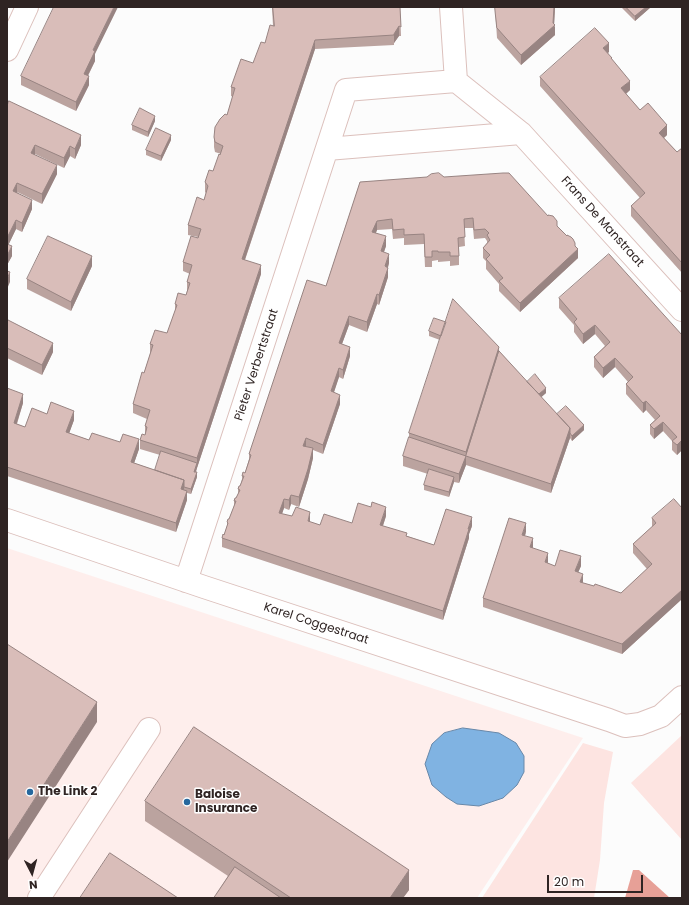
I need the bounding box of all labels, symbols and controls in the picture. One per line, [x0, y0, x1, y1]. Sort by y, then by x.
street label: Frans De Manstraat [558, 174, 646, 270]
street label: Pieter Verbertstraat [232, 307, 282, 423]
street label: Karel Coggestraat [262, 600, 370, 648]
place label: The Link 2 [38, 785, 97, 799]
marker: The Link 2 [25, 787, 35, 797]
place label: Baloise Insurance [195, 788, 257, 816]
marker: Baloise Insurance [182, 797, 192, 807]
north arrow [12, 853, 52, 893]
scale bar [549, 867, 645, 893]
text: 20 m [554, 873, 584, 890]
text: N [28, 877, 38, 893]

